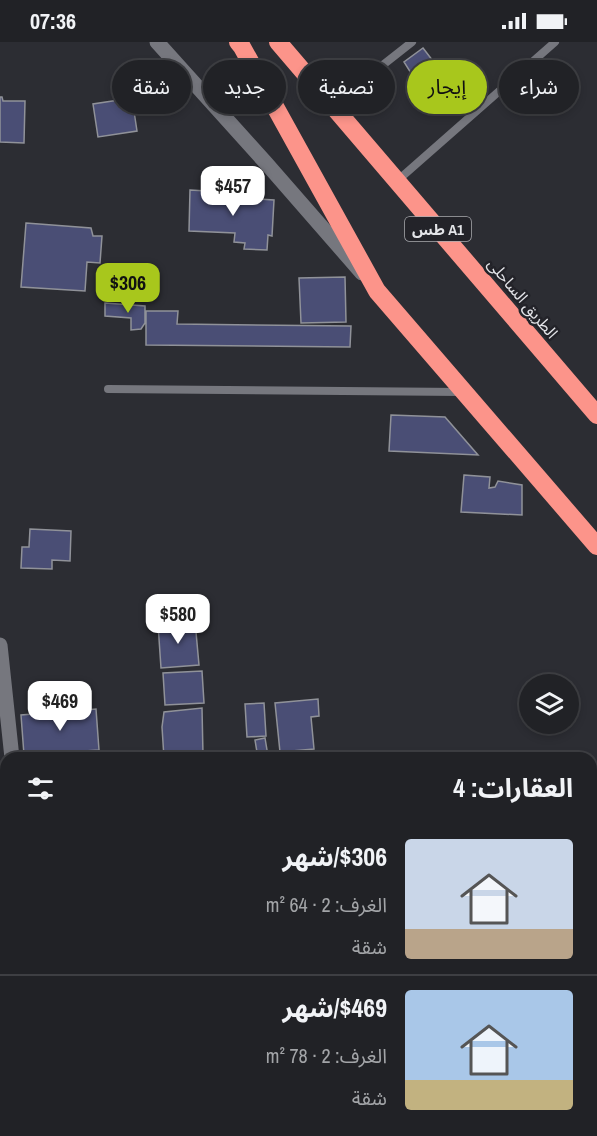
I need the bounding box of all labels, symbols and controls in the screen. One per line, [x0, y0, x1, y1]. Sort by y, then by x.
text: 07:36 [30, 6, 76, 36]
chip: شقة [112, 60, 191, 114]
chip: جديد [203, 60, 286, 114]
chip: تصفية [298, 60, 395, 114]
chip: إيجار [407, 60, 487, 114]
chip: شراء [499, 60, 579, 114]
pin: $457 [197, 166, 269, 217]
text: $457 [215, 172, 251, 199]
road number: طس A1 [405, 217, 471, 241]
street label: الطريق الساحلى [483, 253, 563, 343]
pin: $306 [92, 263, 164, 314]
text: $306 [110, 269, 146, 296]
pin: $580 [142, 594, 214, 645]
text: $580 [160, 600, 196, 627]
map controls [519, 674, 579, 734]
button: layers [519, 674, 579, 734]
pin: $469 [24, 681, 96, 732]
text: $469 [42, 687, 78, 714]
text: العقارات: 4 [453, 770, 573, 805]
icon: filters [24, 772, 57, 805]
text: $306/شهر [282, 839, 387, 874]
icon: home [453, 863, 525, 935]
text: الغرف: 2 · 64 m² [266, 891, 387, 918]
text: شقة [352, 933, 387, 960]
text: $469/شهر [282, 990, 387, 1025]
icon: home [453, 1014, 525, 1086]
text: الغرف: 2 · 78 m² [266, 1042, 387, 1069]
text: شقة [352, 1084, 387, 1111]

